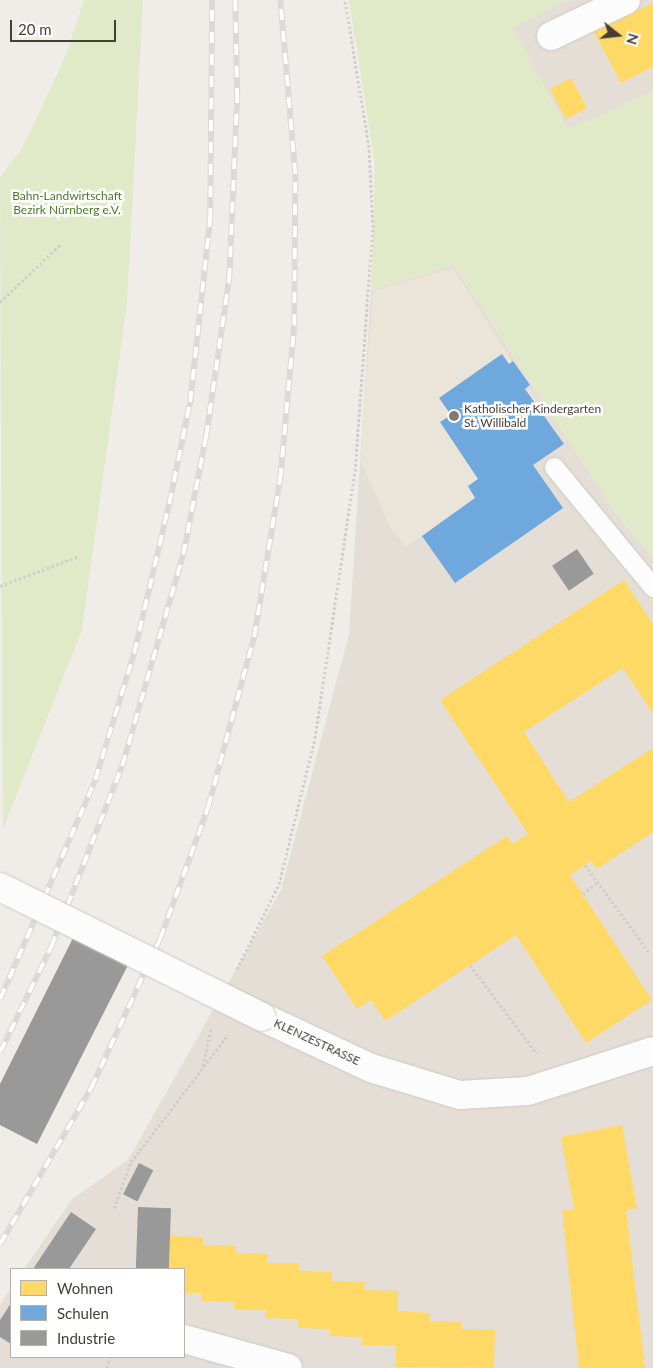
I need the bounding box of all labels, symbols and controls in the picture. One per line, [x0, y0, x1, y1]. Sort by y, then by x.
scale bar [12, 10, 119, 42]
north arrow [593, 10, 643, 60]
text: 20 m [18, 20, 52, 38]
text: N [623, 32, 643, 47]
park label: Bahn-Landwirtschaft Bezirk Nürnberg e.V. [12, 189, 122, 217]
place label: Katholischer Kindergarten St. Willibald [464, 402, 601, 430]
marker: Katholischer Kindergarten St. Willibald [448, 410, 460, 422]
street label: KLENZESTRASSE [272, 1016, 362, 1068]
legend [10, 1268, 185, 1358]
text: Wohnen [57, 1279, 113, 1297]
text: Schulen [57, 1304, 109, 1322]
text: Industrie [57, 1329, 115, 1347]

